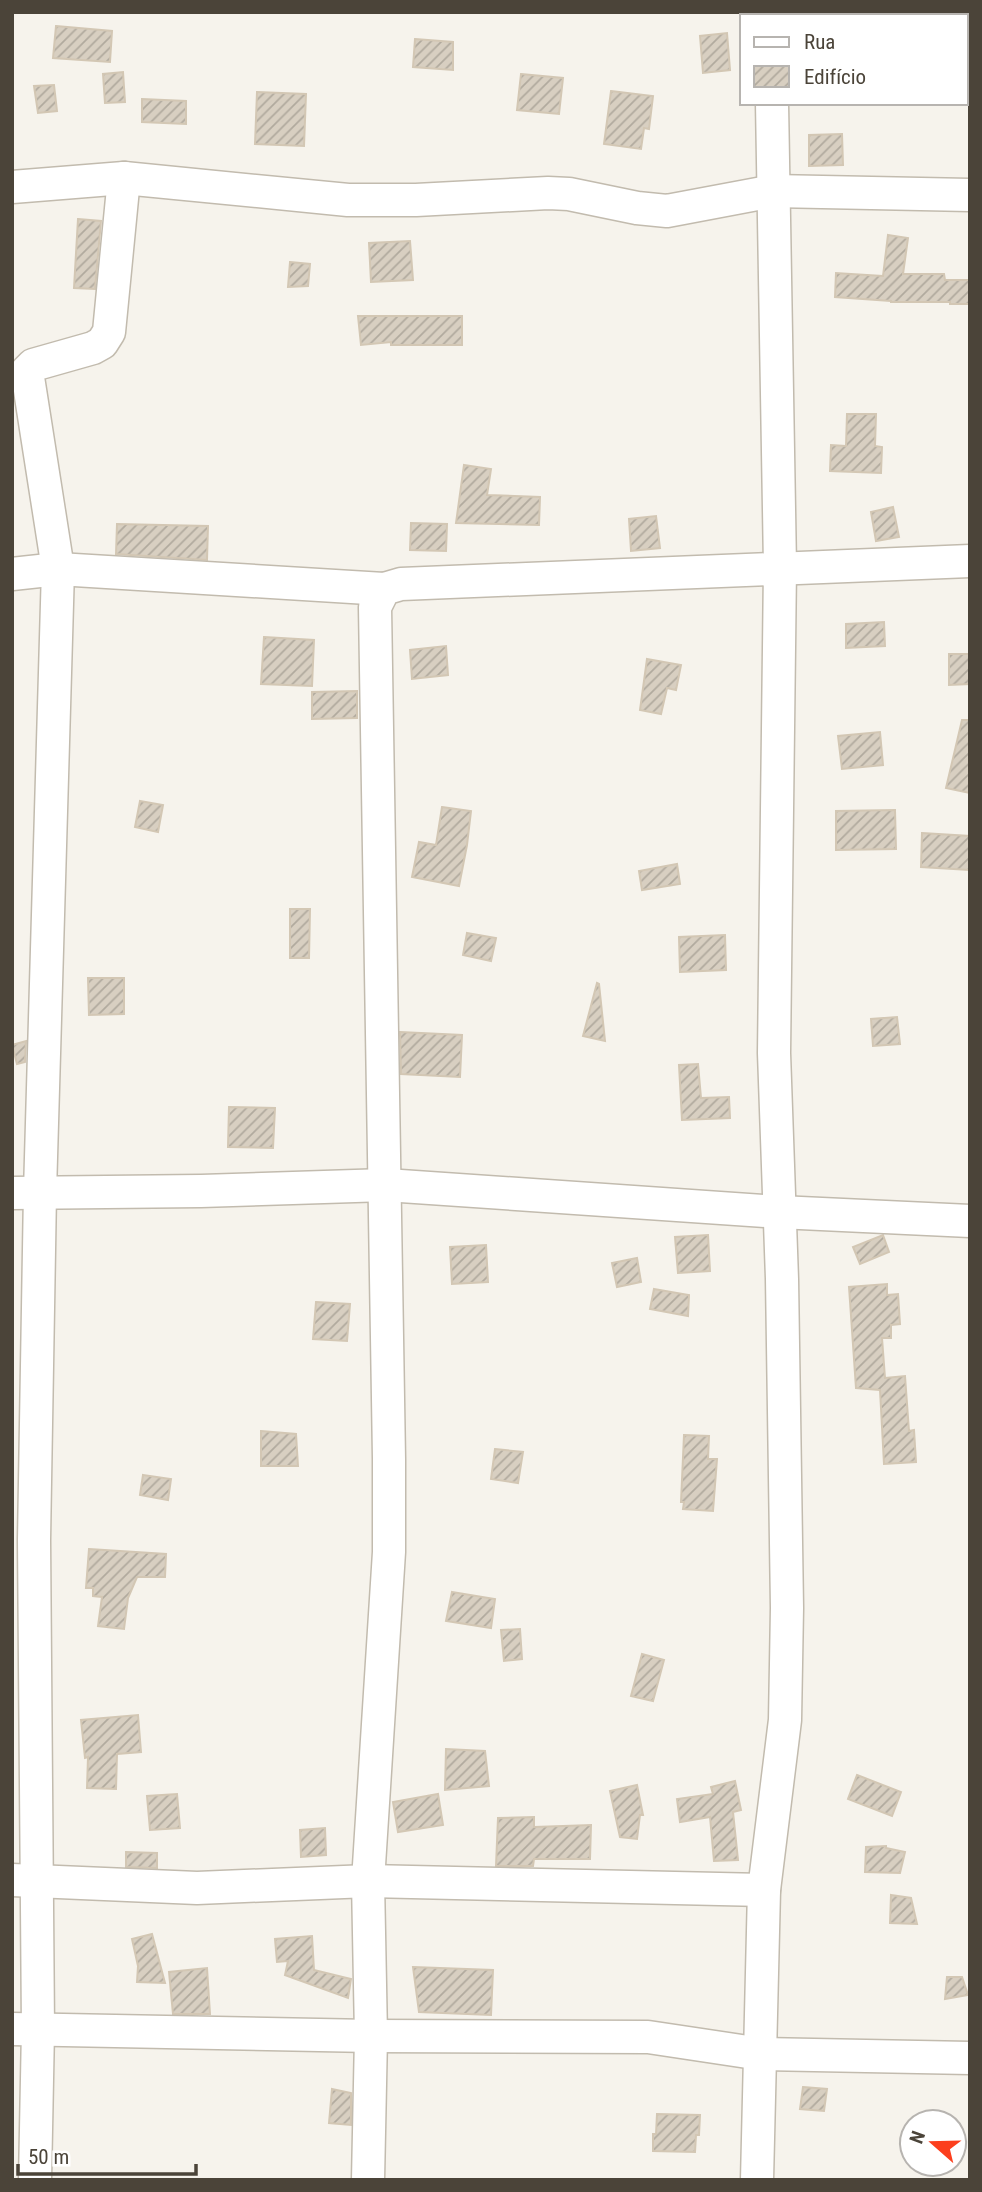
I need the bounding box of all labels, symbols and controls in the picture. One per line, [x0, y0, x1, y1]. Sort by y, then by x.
legend [740, 14, 968, 105]
text: Rua [804, 30, 835, 54]
text: Edifício [804, 65, 866, 89]
north arrow [898, 2108, 968, 2178]
text: N [905, 2128, 930, 2147]
scale bar [18, 2132, 196, 2176]
text: 50 m [28, 2145, 69, 2169]

